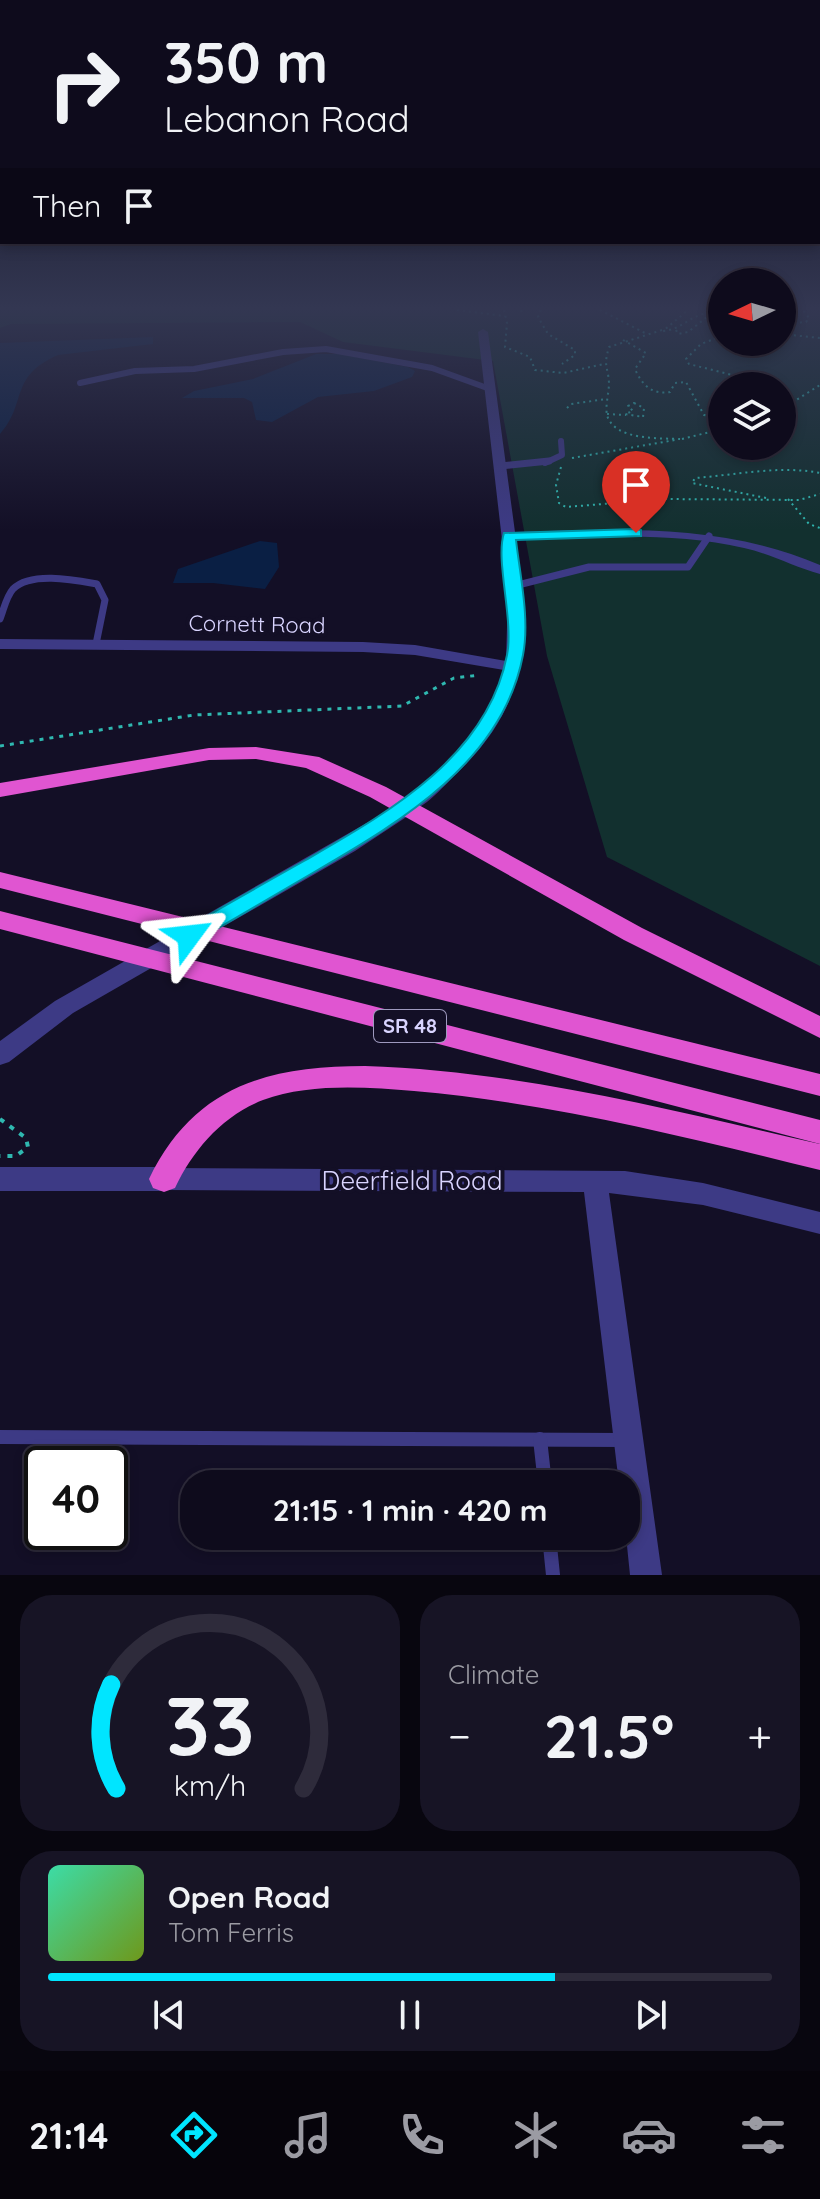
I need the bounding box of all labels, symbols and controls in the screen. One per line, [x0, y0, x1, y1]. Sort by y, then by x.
text: 350 m [164, 27, 328, 97]
icon: right [32, 32, 136, 136]
text: Lebanon Road [164, 96, 410, 141]
icon: arrive [117, 184, 161, 228]
text: Then [32, 187, 101, 225]
north arrow [708, 268, 796, 356]
map controls [708, 268, 796, 460]
button: layers [708, 372, 796, 460]
pin [602, 451, 670, 533]
icon: arrive [614, 463, 658, 507]
street label: Cornett Road [188, 609, 326, 639]
position arrow [147, 894, 231, 978]
road number: SR 48 [374, 1010, 446, 1042]
street label: Deerfield Road [322, 1164, 502, 1197]
speed limit sign: 40 [24, 1446, 128, 1550]
text: 21:15 · 1 min · 420 m [273, 1491, 547, 1529]
text: Climate [448, 1658, 539, 1691]
text: 33 [165, 1672, 255, 1776]
text: 21.5° [544, 1698, 674, 1773]
text: − [448, 1708, 471, 1763]
text: + [747, 1708, 772, 1763]
text: km/h [174, 1767, 246, 1803]
text: Open Road [168, 1878, 330, 1916]
text: Tom Ferris [168, 1916, 294, 1949]
icon: previous [147, 1993, 191, 2037]
icon: pause [388, 1993, 432, 2037]
icon: next [629, 1993, 673, 2037]
icon: directions [166, 2107, 222, 2163]
icon: music [280, 2107, 336, 2163]
icon: phone [394, 2107, 450, 2163]
icon: climate [508, 2107, 564, 2163]
icon: car [621, 2107, 677, 2163]
icon: filters [735, 2107, 791, 2163]
text: 21:14 [29, 2113, 108, 2158]

